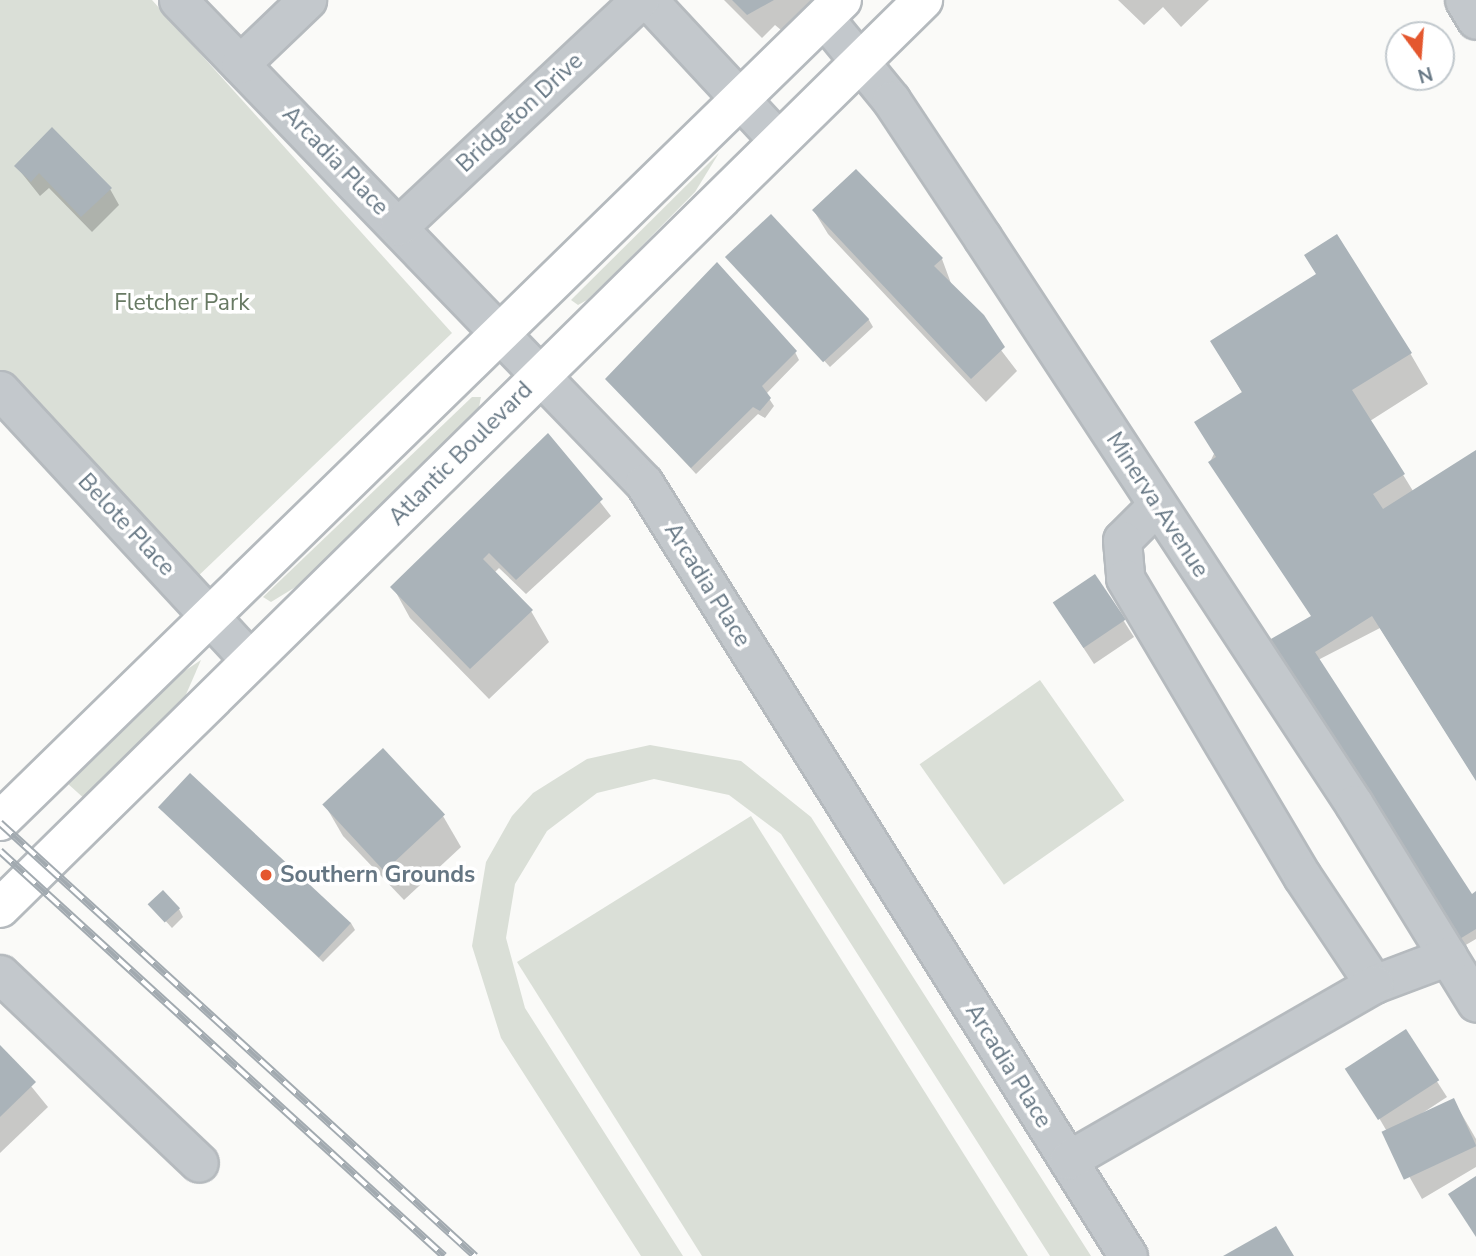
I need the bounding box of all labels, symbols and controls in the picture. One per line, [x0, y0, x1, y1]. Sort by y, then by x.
north arrow [1385, 21, 1455, 91]
street label: Bridgeton Drive [451, 48, 589, 178]
text: N [1415, 60, 1436, 89]
street label: Arcadia Place [276, 101, 394, 221]
park label: Fletcher Park [114, 289, 250, 317]
street label: Atlantic Boulevard [383, 376, 539, 532]
street label: Minerva Avenue [1100, 427, 1214, 583]
street label: Belote Place [72, 468, 180, 582]
street label: Arcadia Place [658, 518, 756, 652]
place label: Southern Grounds [280, 861, 475, 889]
marker: Southern Grounds [258, 867, 274, 883]
street label: Arcadia Place [959, 999, 1057, 1133]

